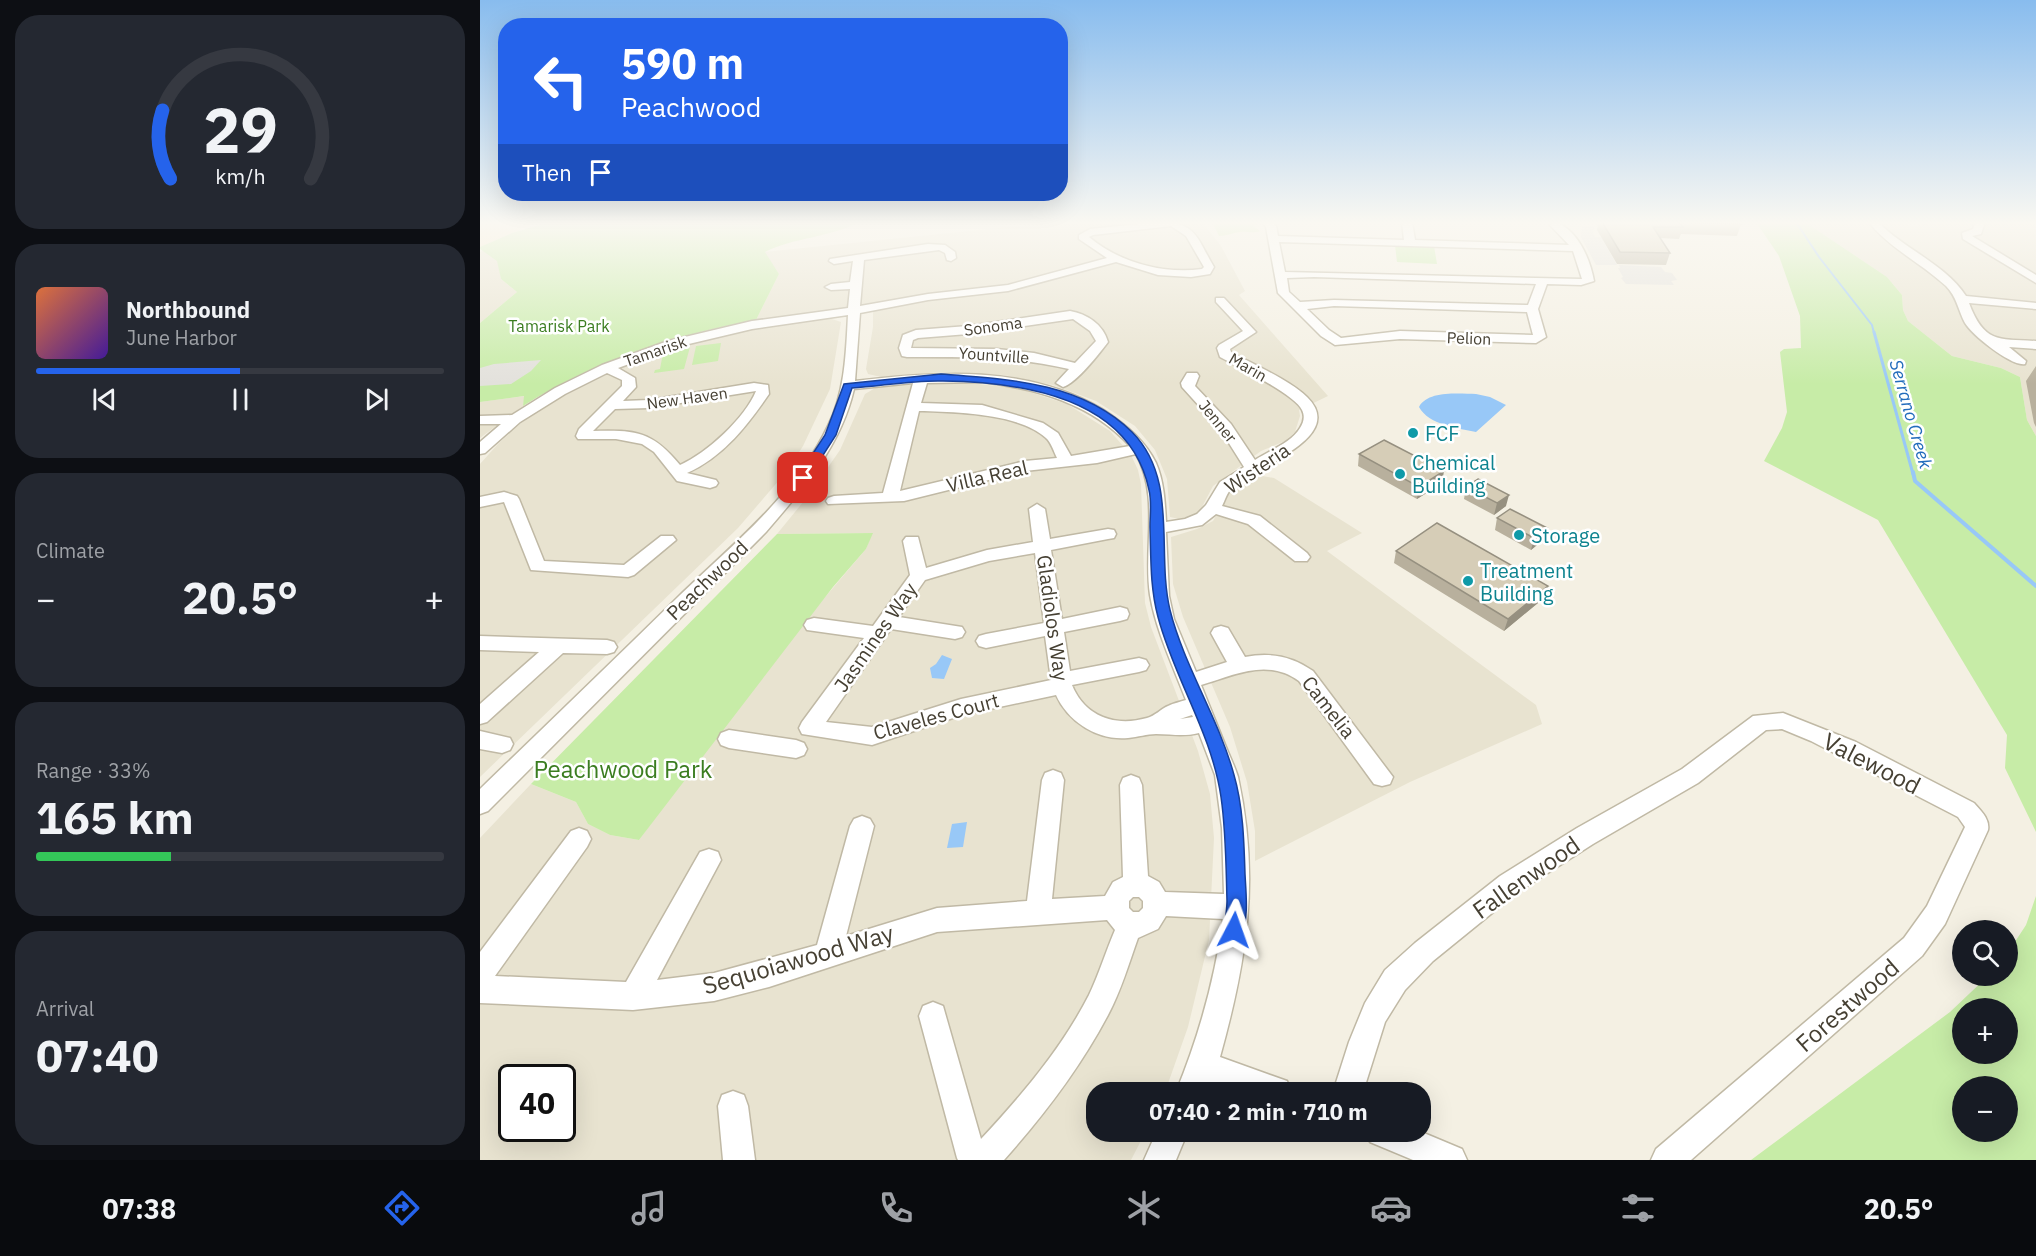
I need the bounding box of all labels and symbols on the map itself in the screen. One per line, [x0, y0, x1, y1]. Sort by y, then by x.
street label: Sonoma [962, 312, 1024, 340]
park label: Tamarisk Park [508, 316, 610, 336]
street label: Pelion [1446, 327, 1492, 349]
street label: Tamarisk [621, 331, 690, 371]
street label: Yountville [958, 343, 1030, 367]
street label: Marin [1225, 348, 1271, 386]
water label: Serrano Creek [1884, 357, 1938, 472]
street label: New Haven [645, 382, 729, 414]
street label: Jenner [1195, 395, 1242, 447]
place label: FCF [1425, 420, 1459, 447]
marker: FCF [1406, 426, 1420, 440]
street label: Wisteria [1219, 436, 1295, 500]
place label: Chemical Building [1412, 449, 1495, 499]
pin [777, 452, 828, 503]
street label: Villa Real [944, 454, 1030, 498]
marker: Chemical Building [1393, 467, 1407, 481]
place label: Storage [1531, 522, 1600, 549]
marker: Storage [1512, 528, 1526, 542]
street label: Peachwood [660, 534, 754, 626]
street label: Gladiolos Way [1031, 553, 1075, 683]
place label: Treatment Building [1480, 557, 1573, 607]
marker: Treatment Building [1461, 574, 1475, 588]
street label: Jasmines Way [827, 577, 923, 697]
street label: Camelia [1296, 670, 1362, 744]
street label: Claveles Court [870, 686, 1002, 746]
street label: Valewood [1818, 725, 1926, 801]
park label: Peachwood Park [534, 753, 713, 785]
street label: Fallenwood [1466, 828, 1586, 926]
position arrow [1202, 898, 1266, 962]
street label: Sequoiawood Way [699, 916, 897, 1002]
street label: Forestwood [1789, 951, 1905, 1059]
speed limit sign: 40 [498, 1064, 576, 1142]

